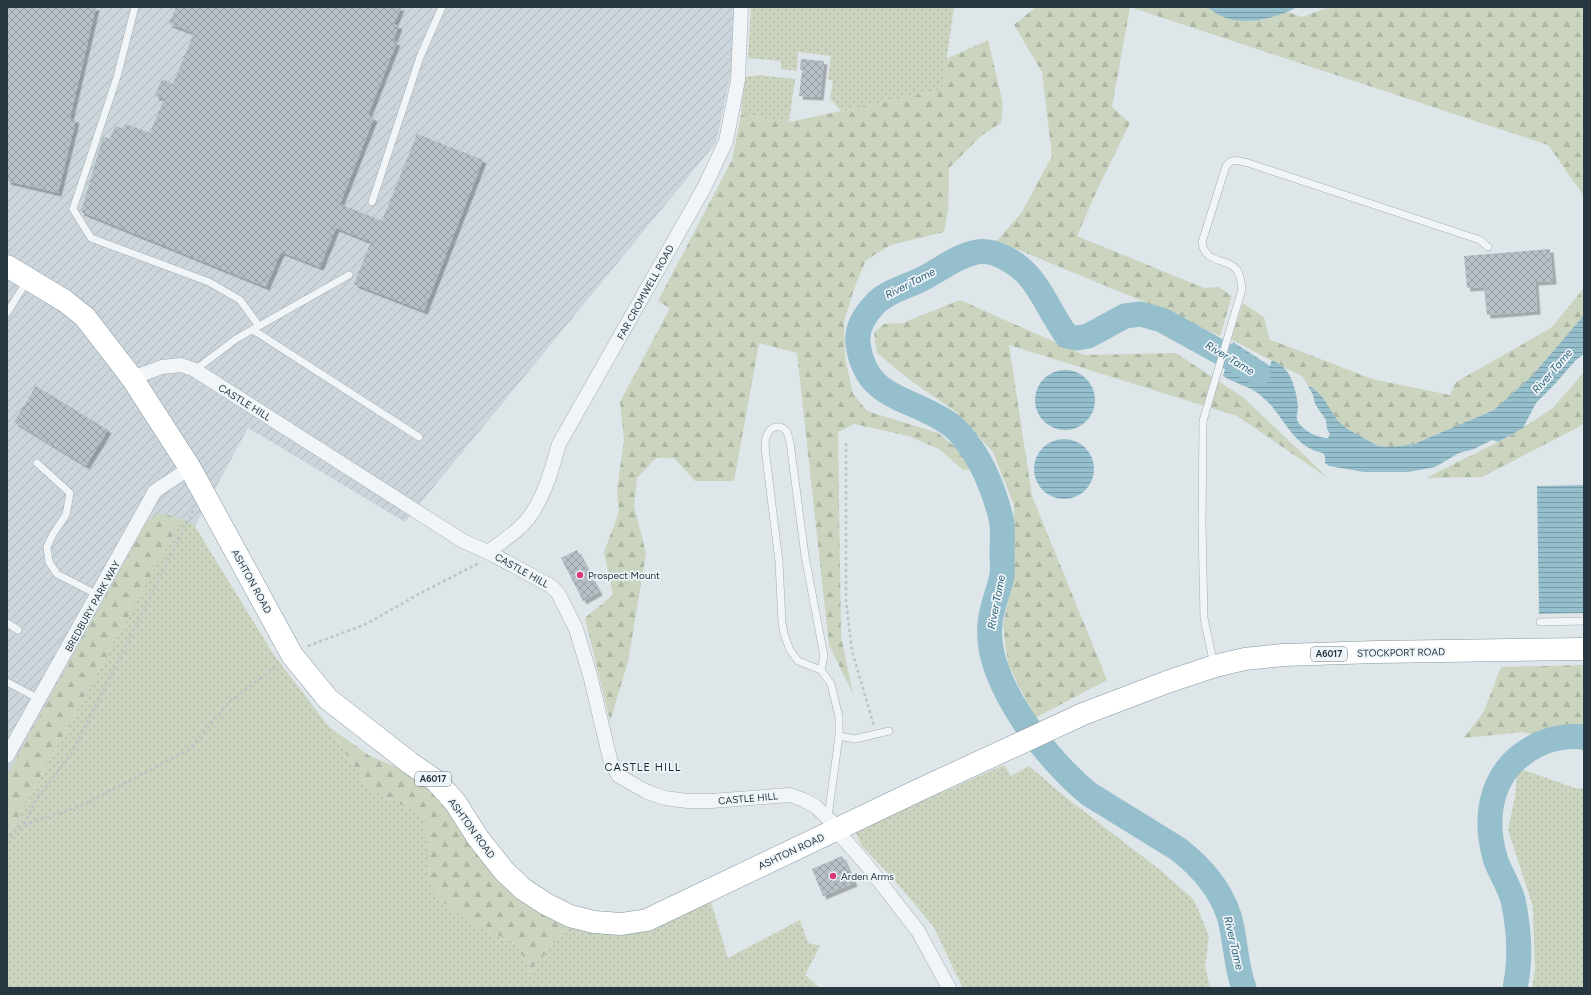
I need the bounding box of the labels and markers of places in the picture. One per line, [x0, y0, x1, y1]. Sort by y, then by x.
place label: Prospect Mount [588, 569, 660, 582]
marker: Prospect Mount [575, 570, 585, 580]
place label: Arden Arms [841, 870, 894, 883]
marker: Arden Arms [828, 871, 838, 881]

